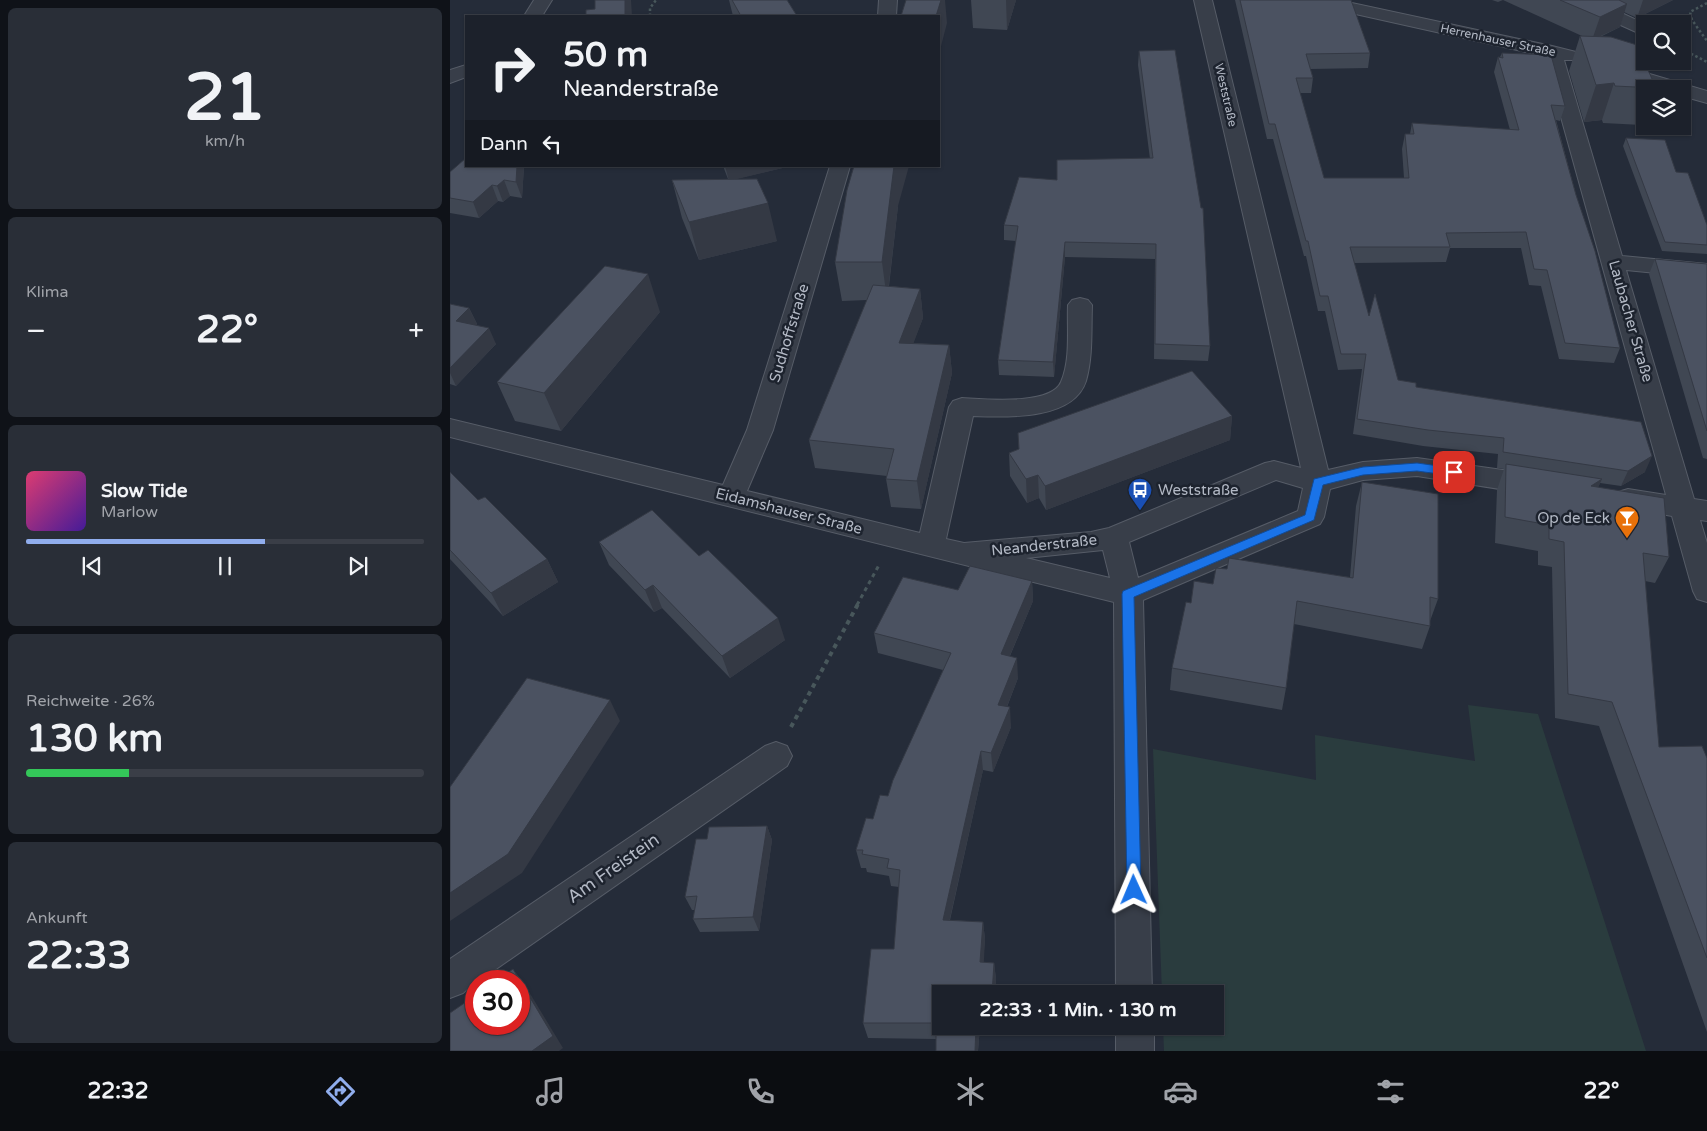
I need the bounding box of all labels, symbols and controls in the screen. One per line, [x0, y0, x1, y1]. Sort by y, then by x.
map controls [1636, 15, 1691, 135]
button: search [1636, 15, 1691, 70]
street label: Herrenhauser Straße [1439, 21, 1557, 59]
text: 50 m [563, 34, 648, 76]
icon: right [480, 35, 545, 100]
text: 21 [184, 59, 266, 138]
street label: Weststraße [1212, 62, 1240, 128]
text: Neanderstraße [563, 76, 719, 102]
button: layers [1636, 80, 1691, 135]
icon: left [538, 130, 566, 158]
text: km/h [205, 131, 245, 151]
text: Dann [480, 133, 528, 155]
street label: Laubacher Straße [1605, 258, 1657, 384]
text: Klima [26, 282, 68, 302]
street label: Sudhoffstraße [765, 282, 813, 384]
text: 22° [196, 307, 258, 353]
text: − [26, 314, 46, 348]
text: + [408, 314, 424, 348]
pin [1433, 451, 1475, 493]
icon: arrive [1440, 458, 1468, 486]
bus stop icon: Weststraße [1127, 477, 1153, 511]
text: Slow Tide [101, 480, 188, 502]
place label: Weststraße [1158, 481, 1239, 499]
street label: Eidamshauser Straße [714, 484, 864, 538]
text: Marlow [101, 502, 158, 522]
bar icon: Op de Eck [1614, 505, 1640, 539]
place label: Op de Eck [1537, 509, 1610, 527]
street label: Neanderstraße [990, 530, 1098, 560]
icon: previous [78, 552, 106, 580]
icon: pause [211, 552, 239, 580]
icon: next [344, 552, 372, 580]
text: Reichweite · 26% [26, 691, 155, 711]
text: 130 km [26, 716, 163, 762]
street label: Am Freistein [563, 828, 663, 908]
position arrow [1107, 863, 1159, 915]
text: Ankunft [26, 908, 88, 928]
text: 22:33 [26, 933, 131, 979]
speed limit sign: 30 [465, 970, 530, 1035]
text: 22:33 · 1 Min. · 130 m [980, 999, 1176, 1021]
icon: directions [323, 1074, 358, 1109]
icon: music [533, 1074, 568, 1109]
icon: phone [743, 1074, 778, 1109]
icon: climate [953, 1074, 988, 1109]
icon: car [1163, 1074, 1198, 1109]
icon: filters [1373, 1074, 1408, 1109]
text: 22:32 [88, 1078, 148, 1104]
text: 22° [1583, 1078, 1619, 1104]

